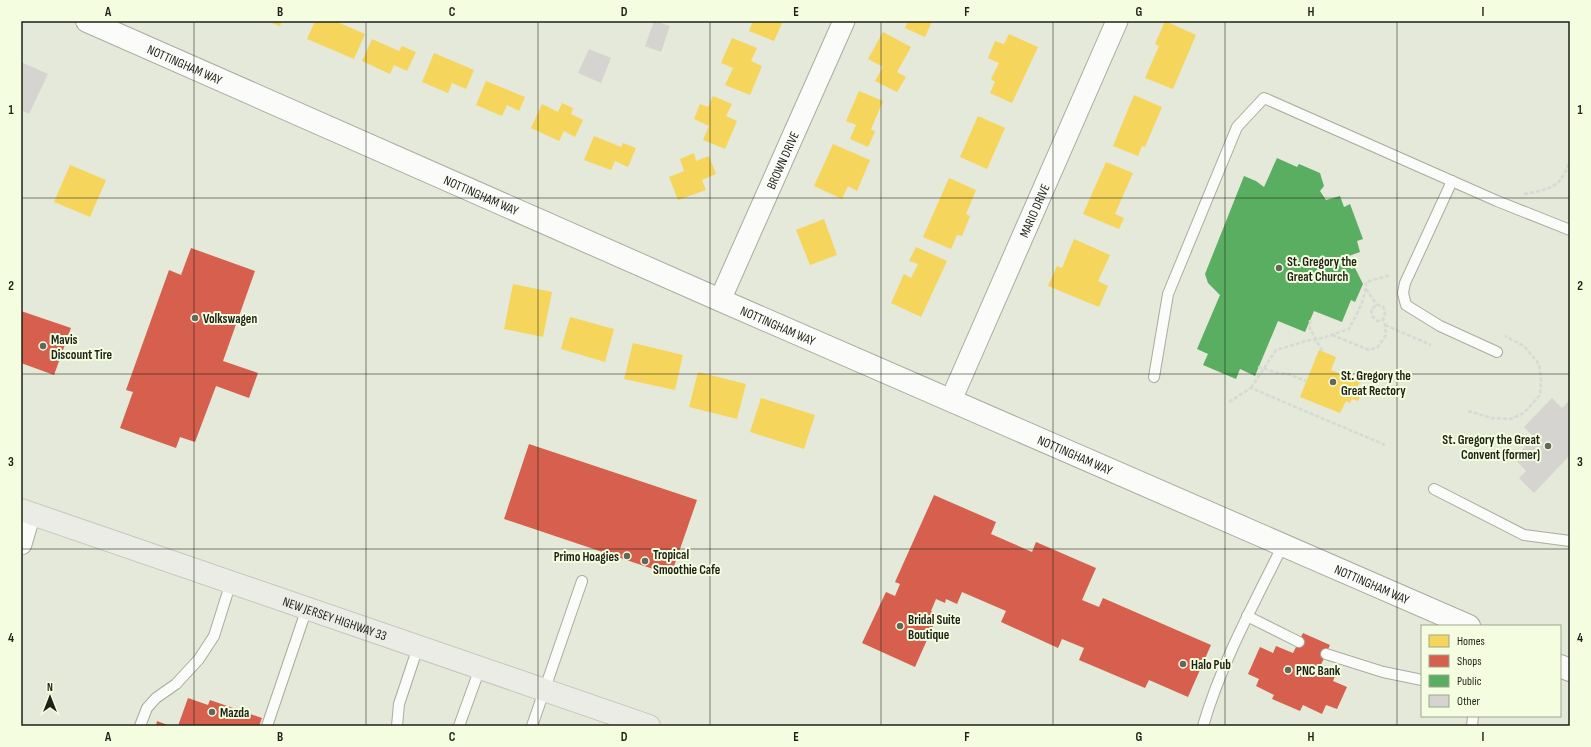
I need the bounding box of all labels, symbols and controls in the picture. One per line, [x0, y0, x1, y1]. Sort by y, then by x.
text: A [104, 4, 112, 20]
text: B [277, 4, 283, 20]
text: C [449, 4, 456, 20]
text: D [621, 4, 628, 20]
text: E [793, 4, 799, 20]
text: F [964, 4, 970, 20]
text: G [1136, 4, 1143, 20]
text: H [1308, 4, 1315, 20]
text: I [1482, 4, 1485, 20]
street label: NOTTINGHAM WAY [145, 42, 225, 89]
text: 1 [8, 102, 14, 118]
text: 1 [1577, 102, 1583, 118]
street label: BROWN DRIVE [763, 129, 803, 192]
street label: NOTTINGHAM WAY [441, 172, 521, 219]
street label: MARIO DRIVE [1016, 182, 1054, 240]
place label: St. Gregory the Great Church [1287, 254, 1357, 285]
marker: St. Gregory the Great Church [1274, 263, 1284, 273]
text: 2 [8, 278, 14, 294]
text: 2 [1577, 278, 1583, 294]
street label: NOTTINGHAM WAY [738, 303, 818, 350]
place label: Volkswagen [203, 311, 257, 327]
marker: Volkswagen [190, 313, 200, 323]
place label: Mavis Discount Tire [51, 332, 113, 363]
marker: Mavis Discount Tire [38, 341, 48, 351]
place label: St. Gregory the Great Rectory [1341, 368, 1411, 399]
marker: St. Gregory the Great Rectory [1328, 377, 1338, 387]
street label: NOTTINGHAM WAY [1035, 432, 1115, 479]
place label: St. Gregory the Great Convent (former) [1442, 432, 1541, 463]
marker: St. Gregory the Great Convent (former) [1543, 441, 1553, 451]
text: 3 [8, 454, 14, 470]
text: 3 [1577, 454, 1583, 470]
place label: Tropical Smoothie Cafe [653, 547, 721, 578]
place label: Primo Hoagies [554, 549, 619, 565]
marker: Primo Hoagies [622, 551, 632, 561]
marker: Tropical Smoothie Cafe [640, 556, 650, 566]
street label: NOTTINGHAM WAY [1332, 561, 1412, 608]
street label: NEW JERSEY HIGHWAY 33 [280, 594, 389, 644]
place label: Bridal Suite Boutique [908, 612, 961, 643]
marker: Bridal Suite Boutique [895, 621, 905, 631]
legend [1421, 625, 1561, 717]
text: 4 [8, 630, 14, 646]
text: 4 [1577, 630, 1583, 646]
text: Homes [1457, 634, 1485, 649]
text: Shops [1457, 654, 1482, 669]
place label: Halo Pub [1191, 657, 1231, 673]
marker: Halo Pub [1178, 659, 1188, 669]
place label: PNC Bank [1296, 663, 1341, 679]
marker: PNC Bank [1283, 665, 1293, 675]
text: Public [1457, 674, 1482, 689]
north arrow [30, 677, 70, 717]
text: N [47, 681, 53, 694]
text: Other [1457, 694, 1481, 709]
place label: Mazda [220, 705, 249, 721]
marker: Mazda [207, 707, 217, 717]
text: A [104, 729, 112, 745]
text: B [277, 729, 283, 745]
text: C [449, 729, 456, 745]
text: D [621, 729, 628, 745]
text: E [793, 729, 799, 745]
text: F [964, 729, 970, 745]
text: G [1136, 729, 1143, 745]
text: H [1308, 729, 1315, 745]
text: I [1482, 729, 1485, 745]

